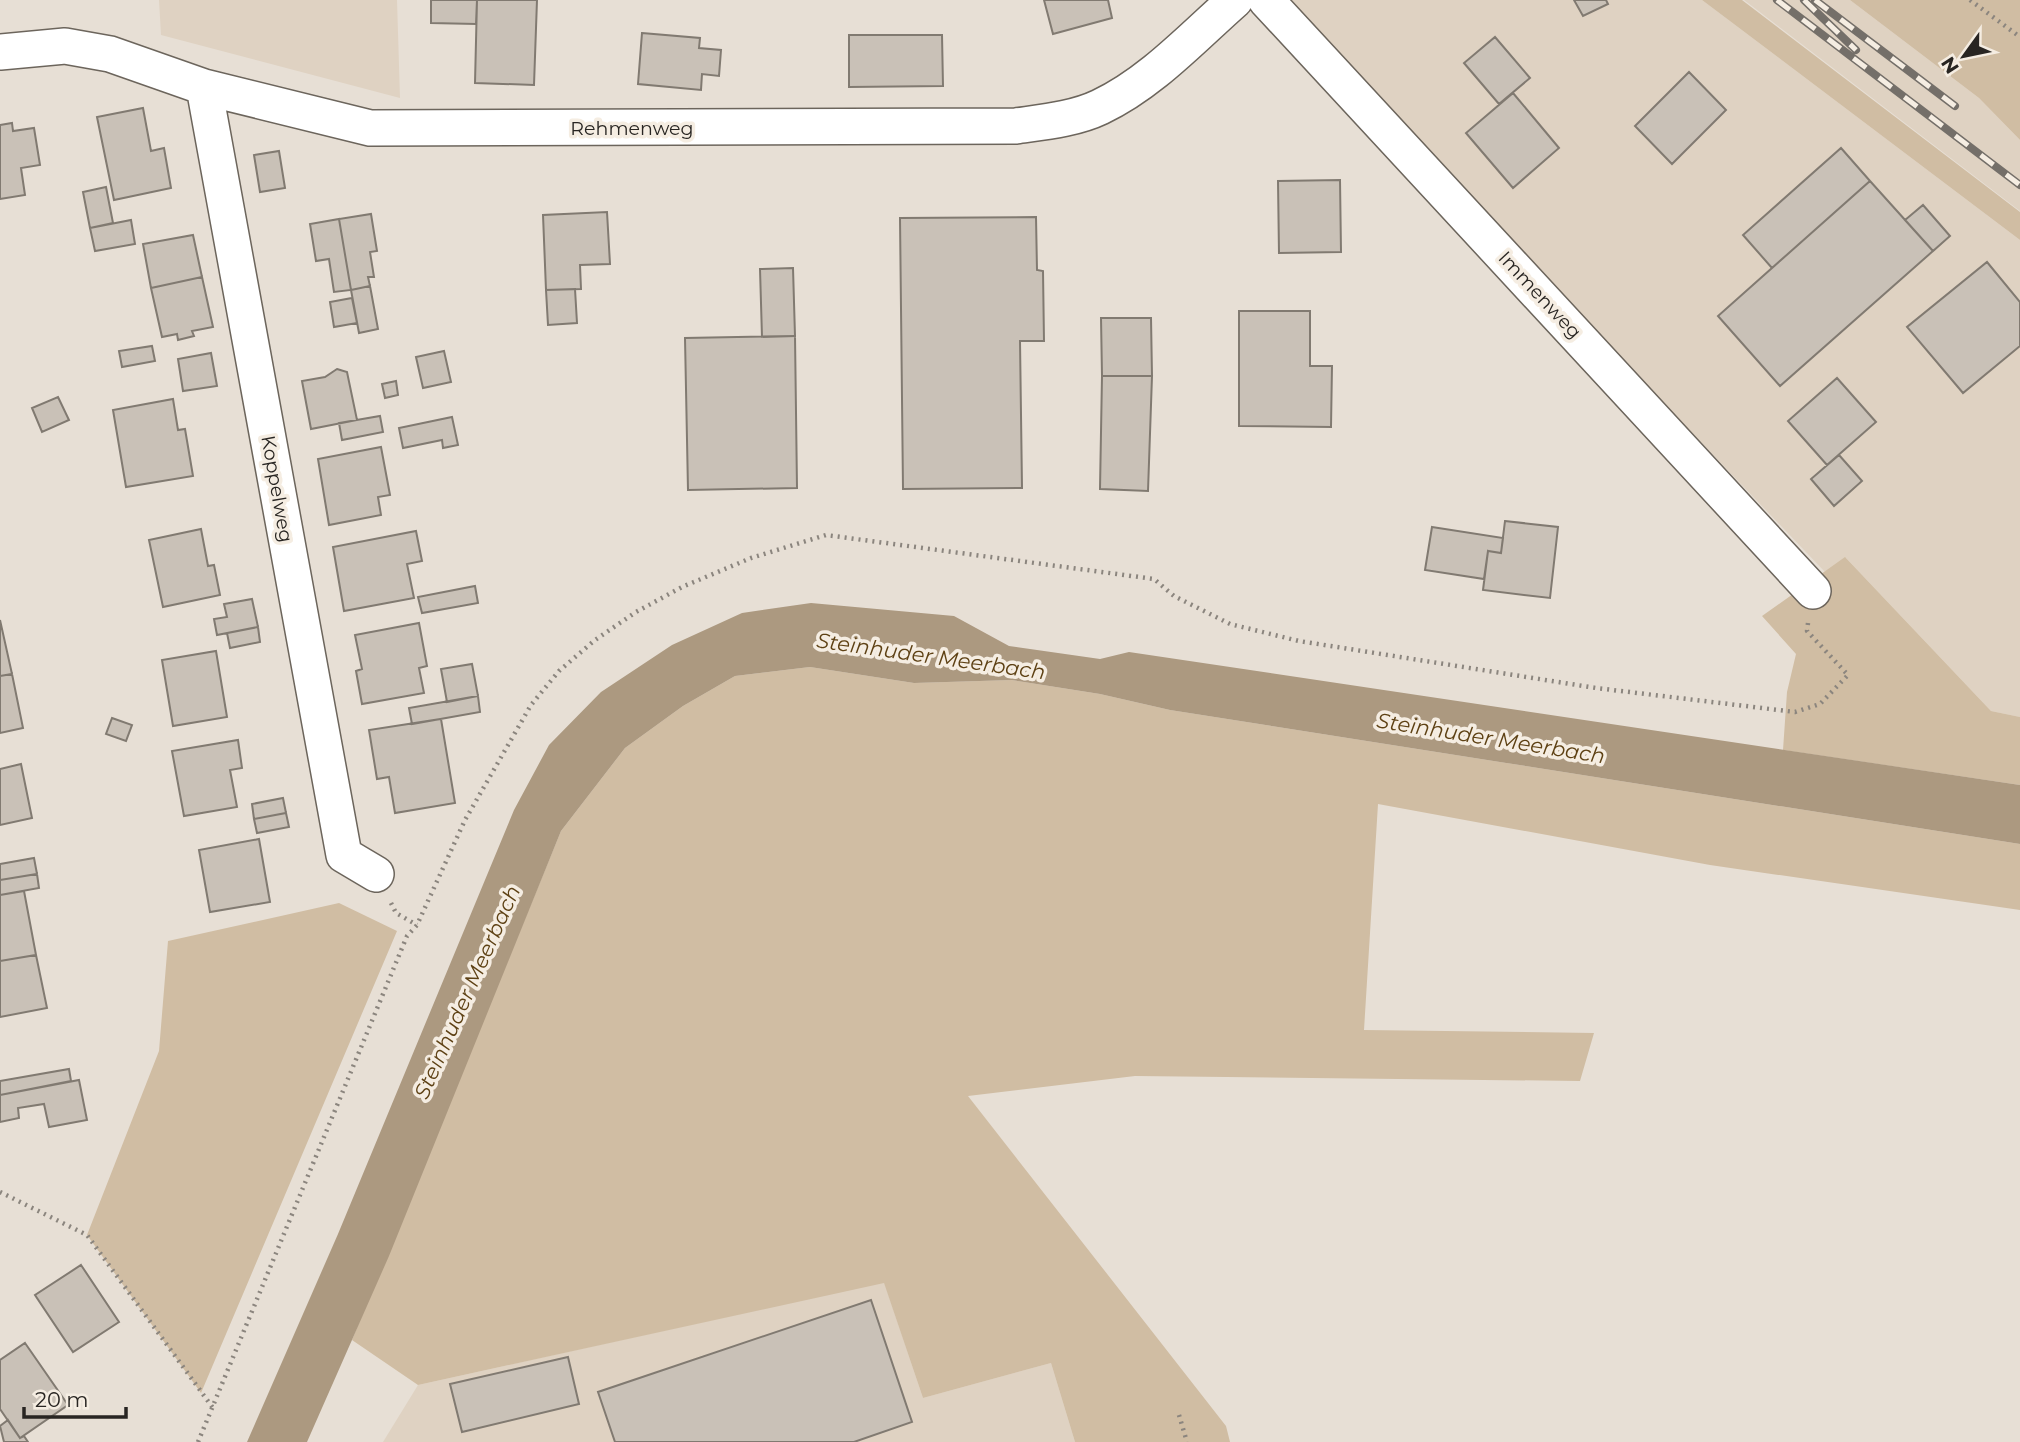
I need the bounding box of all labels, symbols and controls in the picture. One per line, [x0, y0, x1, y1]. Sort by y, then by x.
north arrow [1929, 21, 1999, 91]
text: N [1936, 52, 1964, 78]
street label: Rehmenweg [570, 117, 694, 140]
street label: Immenweg [1494, 247, 1586, 343]
street label: Koppelweg [256, 434, 298, 544]
water label: Steinhuder Meerbach [815, 628, 1047, 684]
water label: Steinhuder Meerbach [1375, 708, 1607, 768]
water label: Steinhuder Meerbach [409, 882, 525, 1102]
scale bar [24, 1376, 126, 1420]
text: 20 m [35, 1387, 89, 1412]

